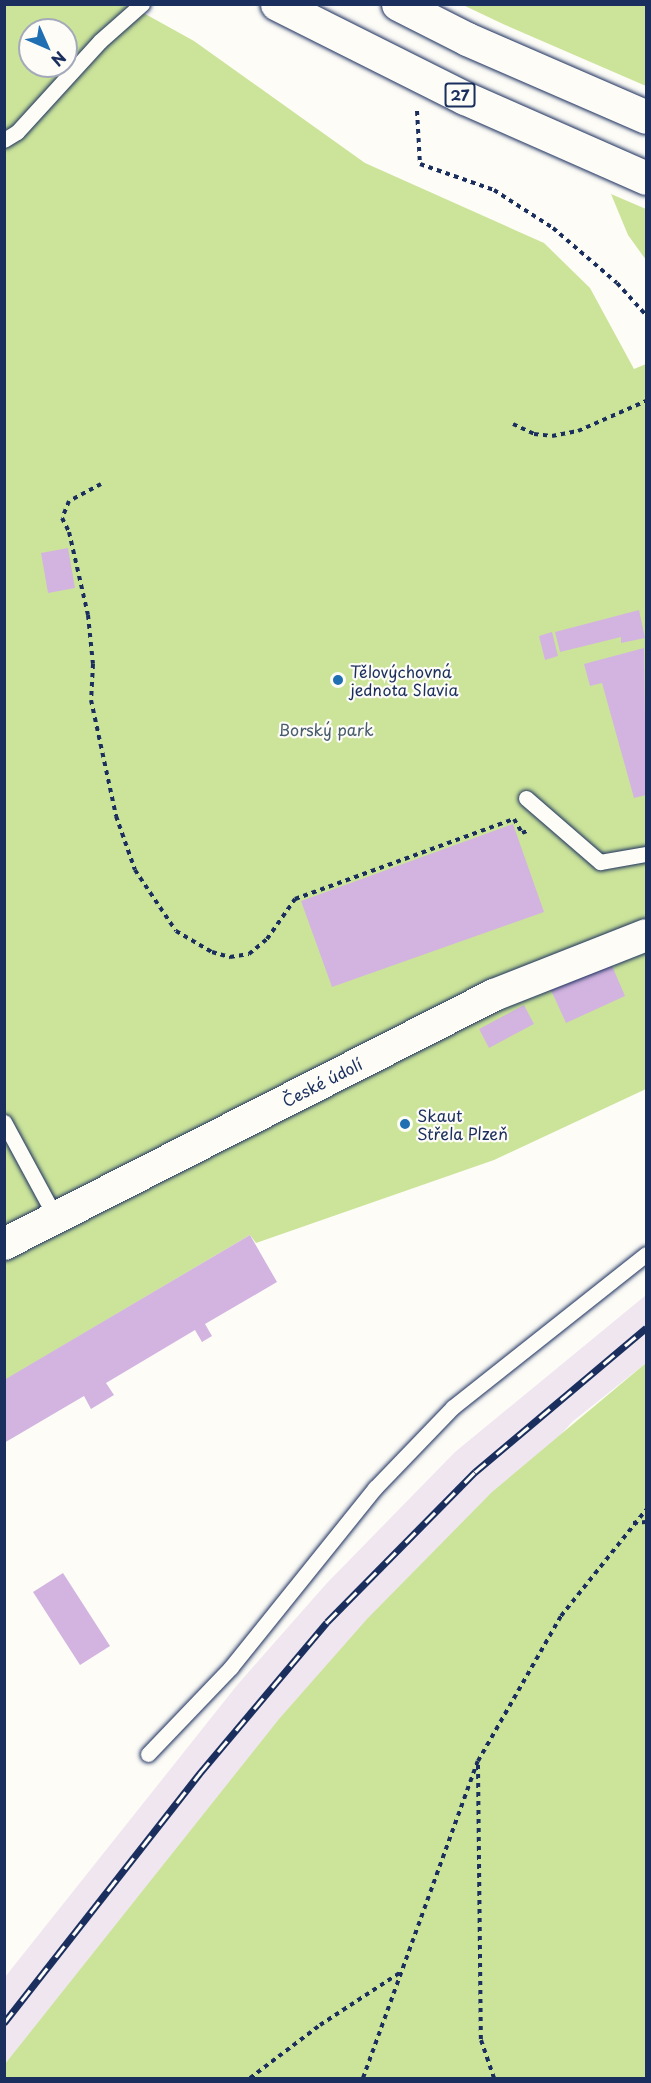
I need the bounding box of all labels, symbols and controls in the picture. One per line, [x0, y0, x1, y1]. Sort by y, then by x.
north arrow [18, 18, 78, 78]
text: N [46, 46, 72, 72]
road number: 27 [444, 83, 476, 107]
place label: Tělovýchovná jednota Slavia [350, 661, 459, 699]
marker: Tělovýchovná jednota Slavia [331, 673, 345, 687]
park label: Borský park [278, 719, 374, 739]
street label: České údolí [279, 1054, 365, 1110]
place label: Skaut Střela Plzeň [417, 1105, 507, 1143]
marker: Skaut Střela Plzeň [398, 1117, 412, 1131]

